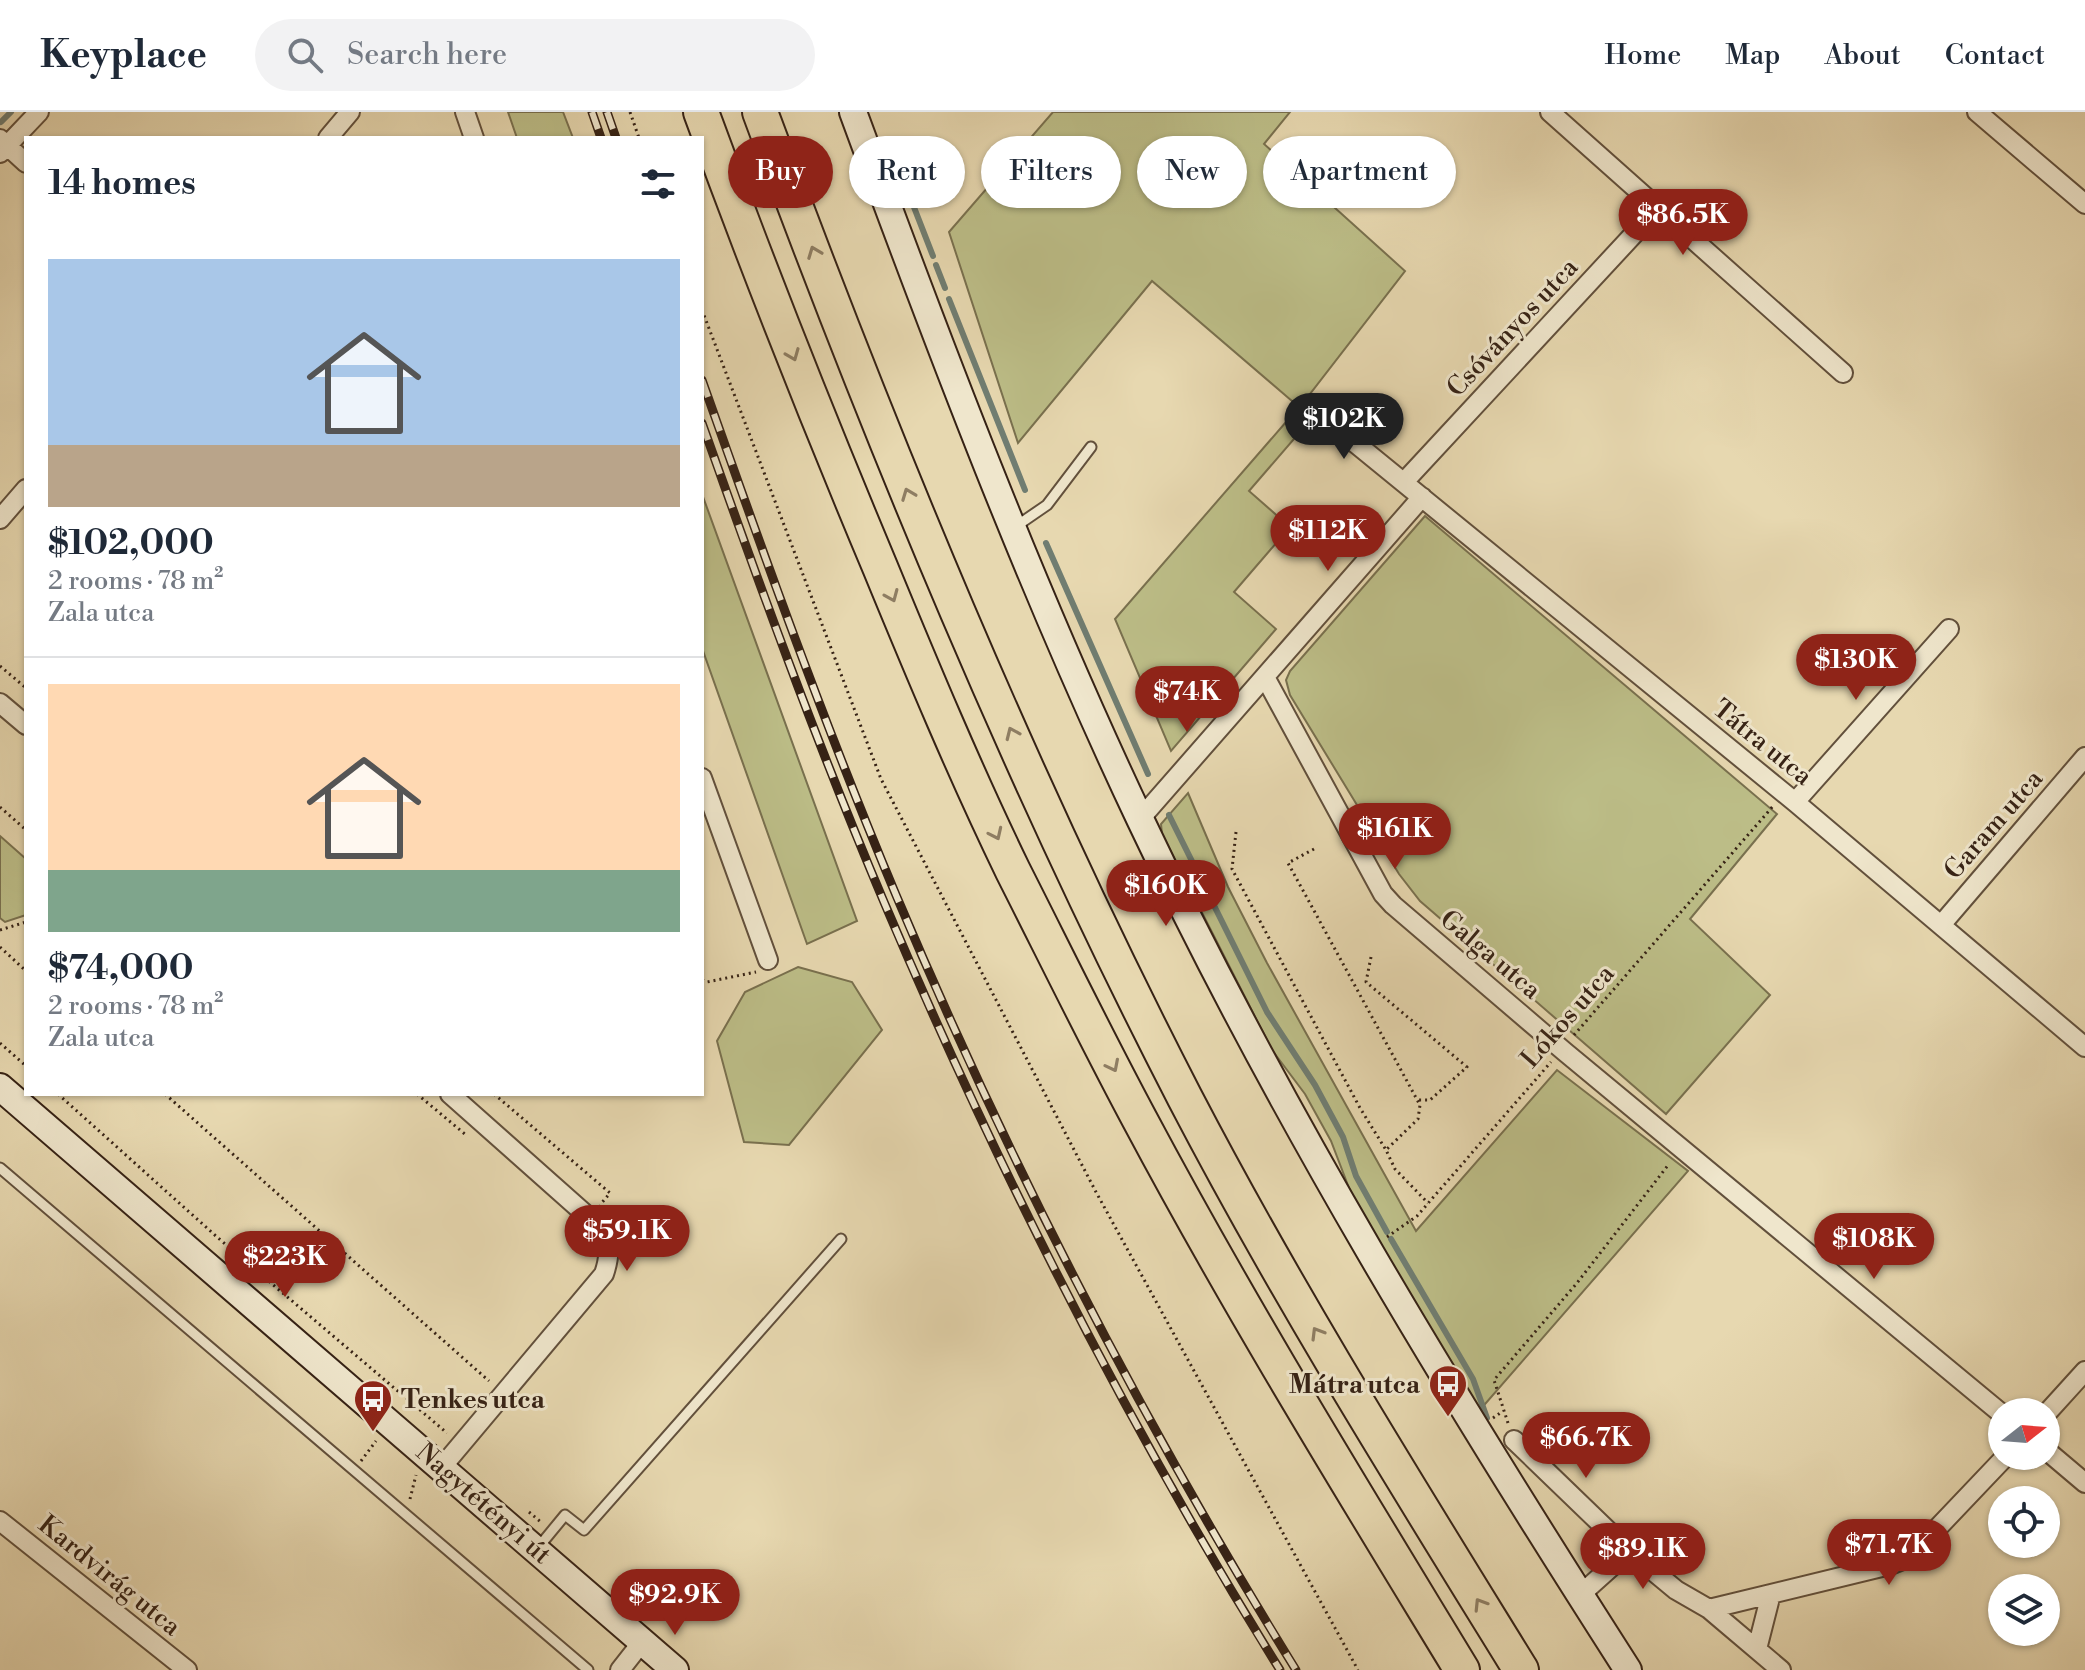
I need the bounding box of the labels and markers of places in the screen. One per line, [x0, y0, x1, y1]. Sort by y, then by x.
pin: $86.5K [1618, 189, 1748, 257]
pin: $102K [1288, 393, 1400, 461]
pin: $112K [1272, 505, 1384, 573]
pin: $130K [1800, 634, 1912, 702]
pin: $74K [1140, 666, 1234, 734]
pin: $161K [1339, 803, 1451, 871]
pin: $160K [1110, 860, 1222, 928]
pin: $59.1K [562, 1205, 692, 1273]
pin: $108K [1818, 1213, 1930, 1281]
pin: $223K [229, 1231, 341, 1299]
bus stop icon: Mátra utca [1427, 1363, 1469, 1418]
place label: Mátra utca [1289, 1369, 1421, 1401]
bus stop icon: Tenkes utca [352, 1378, 394, 1433]
place label: Tenkes utca [401, 1384, 546, 1416]
pin: $66.7K [1521, 1412, 1651, 1480]
pin: $71.7K [1824, 1519, 1954, 1587]
pin: $89.1K [1578, 1523, 1708, 1591]
pin: $92.9K [610, 1569, 740, 1637]

